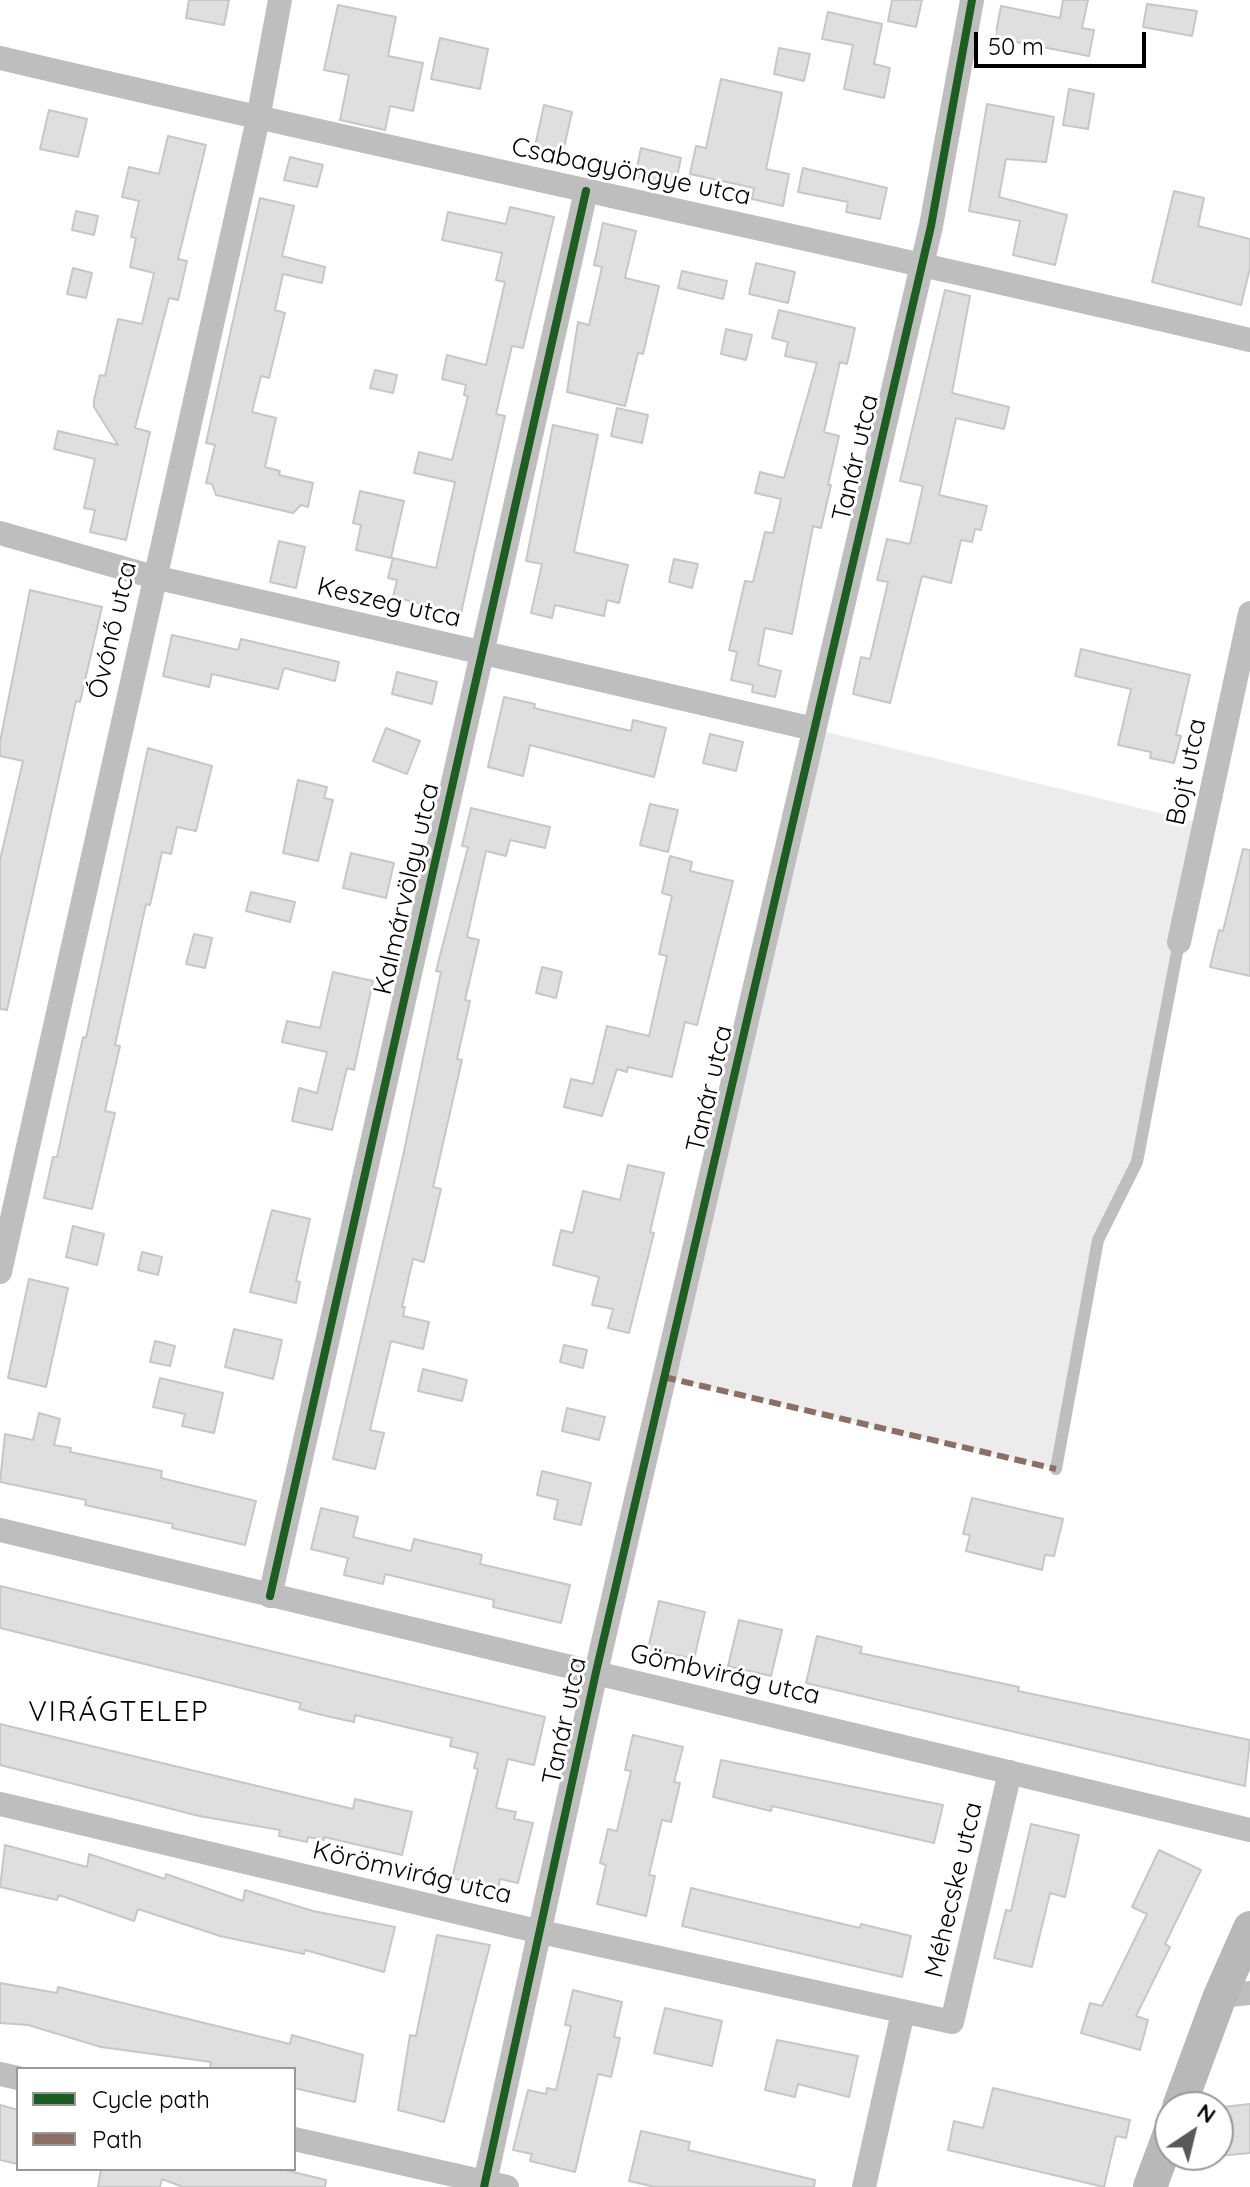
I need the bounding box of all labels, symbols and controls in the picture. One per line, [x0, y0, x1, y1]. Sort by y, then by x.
scale bar [978, 16, 1150, 66]
text: 50 m [988, 31, 1044, 61]
street label: Csabagyöngye utca [509, 131, 753, 213]
street label: Tanár utca [826, 391, 886, 525]
street label: Óvónő utca [82, 558, 144, 702]
street label: Keszeg utca [314, 571, 464, 635]
street label: Bojt utca [1160, 716, 1214, 828]
street label: Kalmárvölgy utca [368, 780, 446, 998]
street label: Tanár utca [680, 1022, 740, 1156]
street label: Gömbvirág utca [627, 1638, 823, 1712]
street label: Tanár utca [536, 1654, 594, 1788]
district label: VIRÁGTELEP [28, 1696, 210, 1730]
street label: Méhecske utca [919, 1799, 989, 1981]
street label: Körömvirág utca [309, 1835, 515, 1911]
legend [16, 2067, 296, 2171]
text: Cycle path [92, 2084, 210, 2114]
north arrow [1154, 2091, 1234, 2171]
text: N [1192, 2097, 1221, 2129]
text: Path [92, 2124, 143, 2154]

